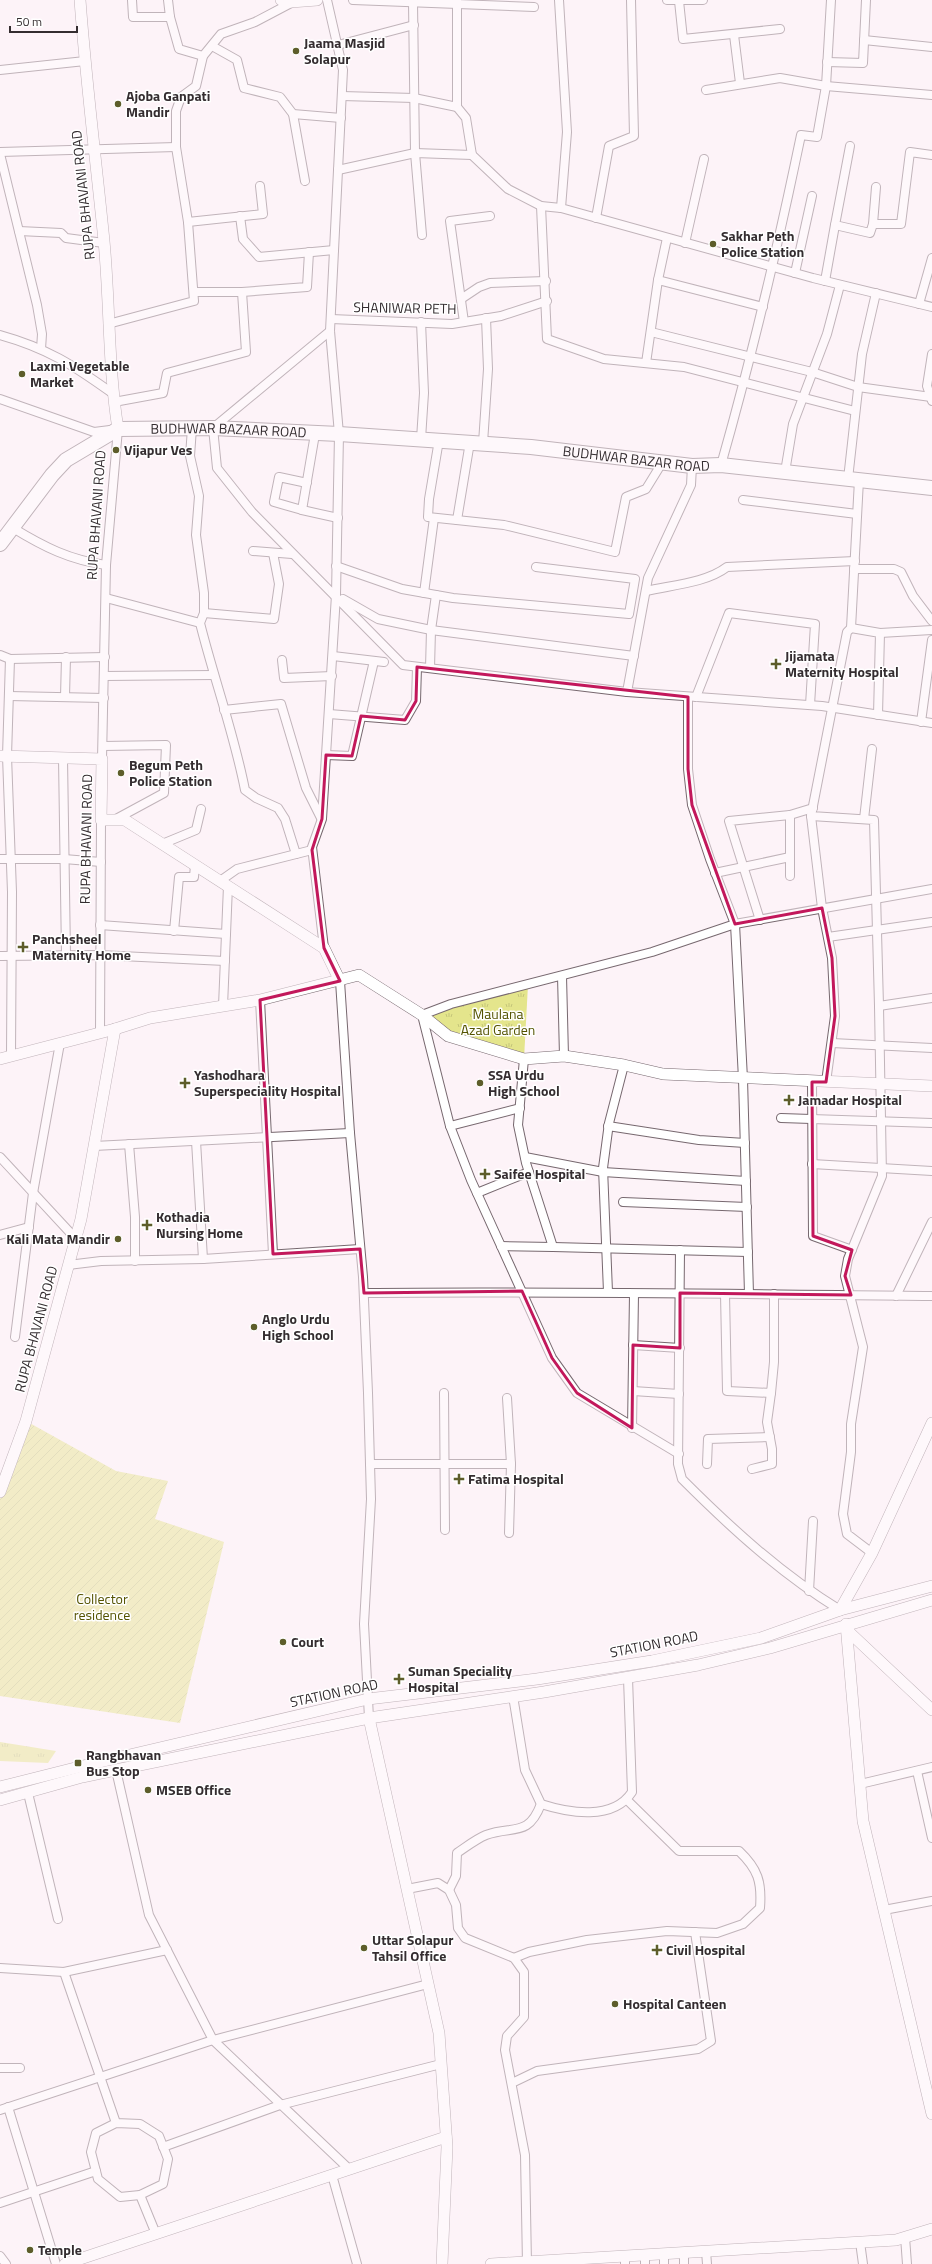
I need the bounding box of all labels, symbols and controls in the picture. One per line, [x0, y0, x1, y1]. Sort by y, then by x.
scale bar [10, 8, 77, 34]
text: 50 m [16, 12, 42, 31]
place label: Jaama Masjid Solapur [304, 32, 385, 69]
marker: Jaama Masjid Solapur [291, 46, 301, 56]
place label: Ajoba Ganpati Mandir [126, 85, 210, 122]
marker: Ajoba Ganpati Mandir [113, 99, 123, 109]
street label: RUPA BHAVANI ROAD [65, 129, 100, 261]
place label: Sakhar Peth Police Station [721, 225, 804, 262]
marker: Sakhar Peth Police Station [708, 239, 718, 249]
street label: SHANIWAR PETH [353, 296, 457, 319]
place label: Laxmi Vegetable Market [30, 355, 129, 392]
marker: Laxmi Vegetable Market [17, 369, 27, 379]
street label: BUDHWAR BAZAAR ROAD [150, 417, 307, 442]
place label: Vijapur Ves [124, 439, 193, 460]
street label: BUDHWAR BAZAR ROAD [562, 440, 710, 476]
marker: Vijapur Ves [111, 445, 121, 455]
street label: RUPA BHAVANI ROAD [80, 449, 111, 581]
place label: Jijamata Maternity Hospital [785, 645, 899, 682]
marker: Jijamata Maternity Hospital [770, 658, 782, 670]
place label: Begum Peth Police Station [129, 754, 212, 791]
marker: Begum Peth Police Station [116, 768, 126, 778]
street label: RUPA BHAVANI ROAD [74, 774, 97, 904]
place label: Panchsheel Maternity Home [32, 928, 131, 965]
marker: Panchsheel Maternity Home [17, 941, 29, 953]
park label: Maulana Azad Garden [461, 1003, 535, 1040]
place label: Yashodhara Superspeciality Hospital [194, 1064, 341, 1101]
place label: SSA Urdu High School [488, 1064, 560, 1101]
marker: Yashodhara Superspeciality Hospital [179, 1077, 191, 1089]
marker: SSA Urdu High School [475, 1078, 485, 1088]
place label: Jamadar Hospital [798, 1089, 902, 1110]
marker: Jamadar Hospital [783, 1094, 795, 1106]
place label: Saifee Hospital [494, 1163, 585, 1184]
marker: Saifee Hospital [479, 1168, 491, 1180]
place label: Kothadia Nursing Home [156, 1206, 243, 1243]
marker: Kothadia Nursing Home [141, 1219, 153, 1231]
place label: Kali Mata Mandir [6, 1228, 110, 1249]
marker: Kali Mata Mandir [113, 1234, 123, 1244]
street label: RUPA BHAVANI ROAD [9, 1263, 62, 1394]
place label: Anglo Urdu High School [262, 1308, 334, 1345]
marker: Anglo Urdu High School [249, 1322, 259, 1332]
place label: Fatima Hospital [468, 1468, 564, 1489]
marker: Fatima Hospital [453, 1473, 465, 1485]
park label: Collector residence [74, 1588, 130, 1625]
street label: STATION ROAD [608, 1625, 700, 1662]
place label: Court [291, 1631, 324, 1652]
marker: Court [278, 1637, 288, 1647]
place label: Suman Speciality Hospital [408, 1660, 512, 1697]
street label: STATION ROAD [288, 1673, 380, 1712]
marker: Suman Speciality Hospital [393, 1673, 405, 1685]
place label: Rangbhavan Bus Stop [86, 1744, 161, 1781]
marker: Rangbhavan Bus Stop [73, 1758, 83, 1768]
place label: MSEB Office [156, 1779, 231, 1800]
marker: MSEB Office [143, 1785, 153, 1795]
place label: Uttar Solapur Tahsil Office [372, 1929, 453, 1966]
place label: Civil Hospital [666, 1939, 745, 1960]
marker: Uttar Solapur Tahsil Office [359, 1943, 369, 1953]
marker: Civil Hospital [651, 1944, 663, 1956]
place label: Hospital Canteen [623, 1993, 726, 2014]
marker: Hospital Canteen [610, 1999, 620, 2009]
place label: Temple [38, 2239, 82, 2260]
marker: Temple [25, 2245, 35, 2255]

